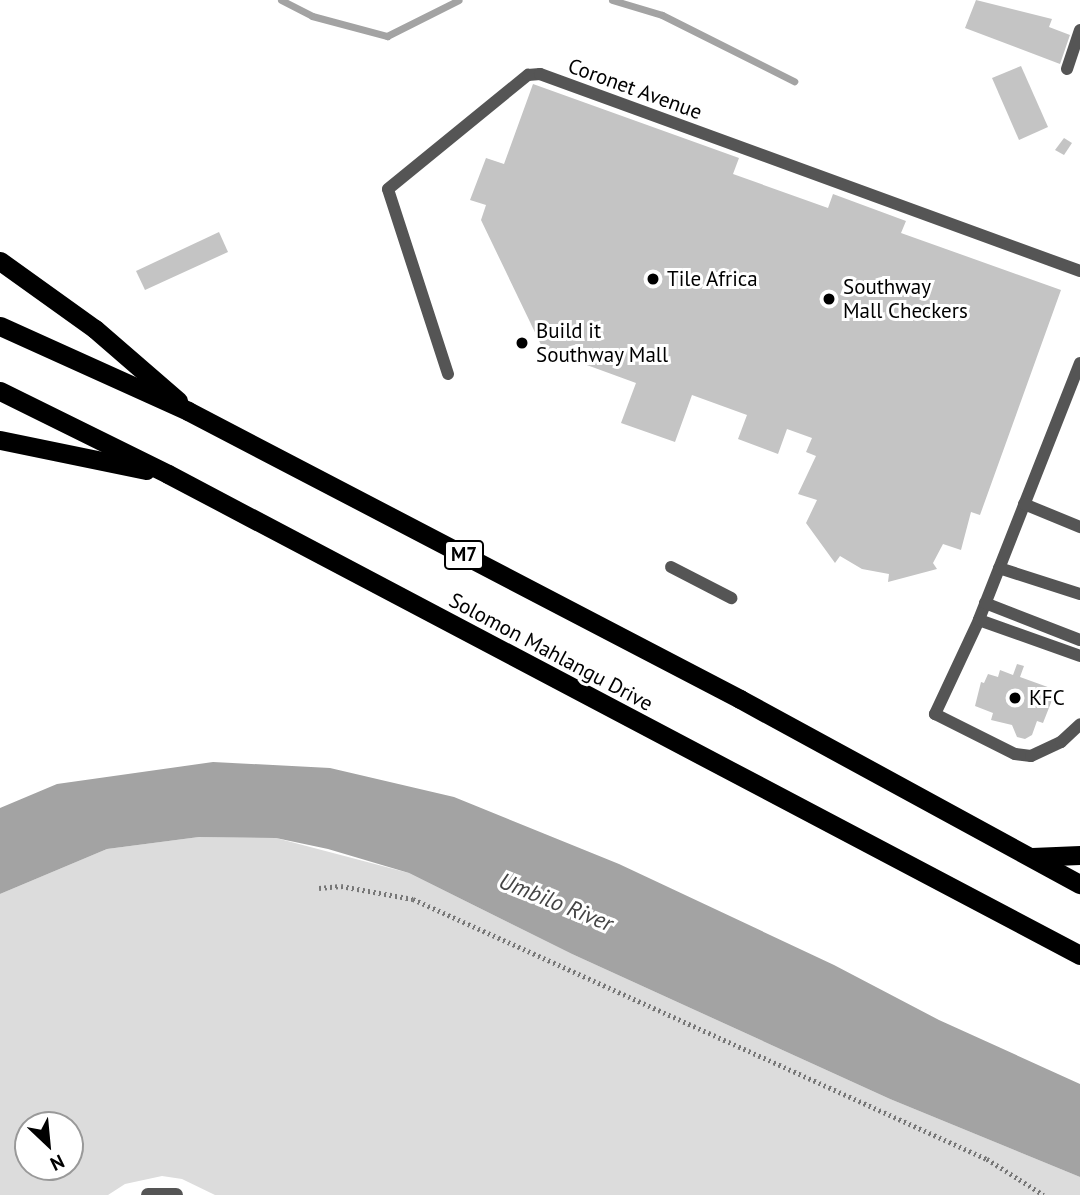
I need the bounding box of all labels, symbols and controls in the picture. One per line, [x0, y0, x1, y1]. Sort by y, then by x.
street label: Coronet Avenue [564, 53, 706, 125]
place label: Tile Africa [667, 266, 758, 292]
marker: Tile Africa [645, 271, 661, 287]
place label: Southway Mall Checkers [843, 274, 968, 324]
marker: Southway Mall Checkers [821, 291, 837, 307]
place label: Build it Southway Mall [536, 318, 669, 368]
marker: Build it Southway Mall [514, 335, 530, 351]
road number: M7 [443, 540, 485, 570]
street label: Solomon Mahlangu Drive [445, 588, 657, 716]
place label: KFC [1029, 685, 1065, 711]
marker: KFC [1007, 690, 1023, 706]
water label: Umbilo River [495, 867, 617, 937]
north arrow [14, 1111, 84, 1181]
text: N [46, 1150, 68, 1177]

